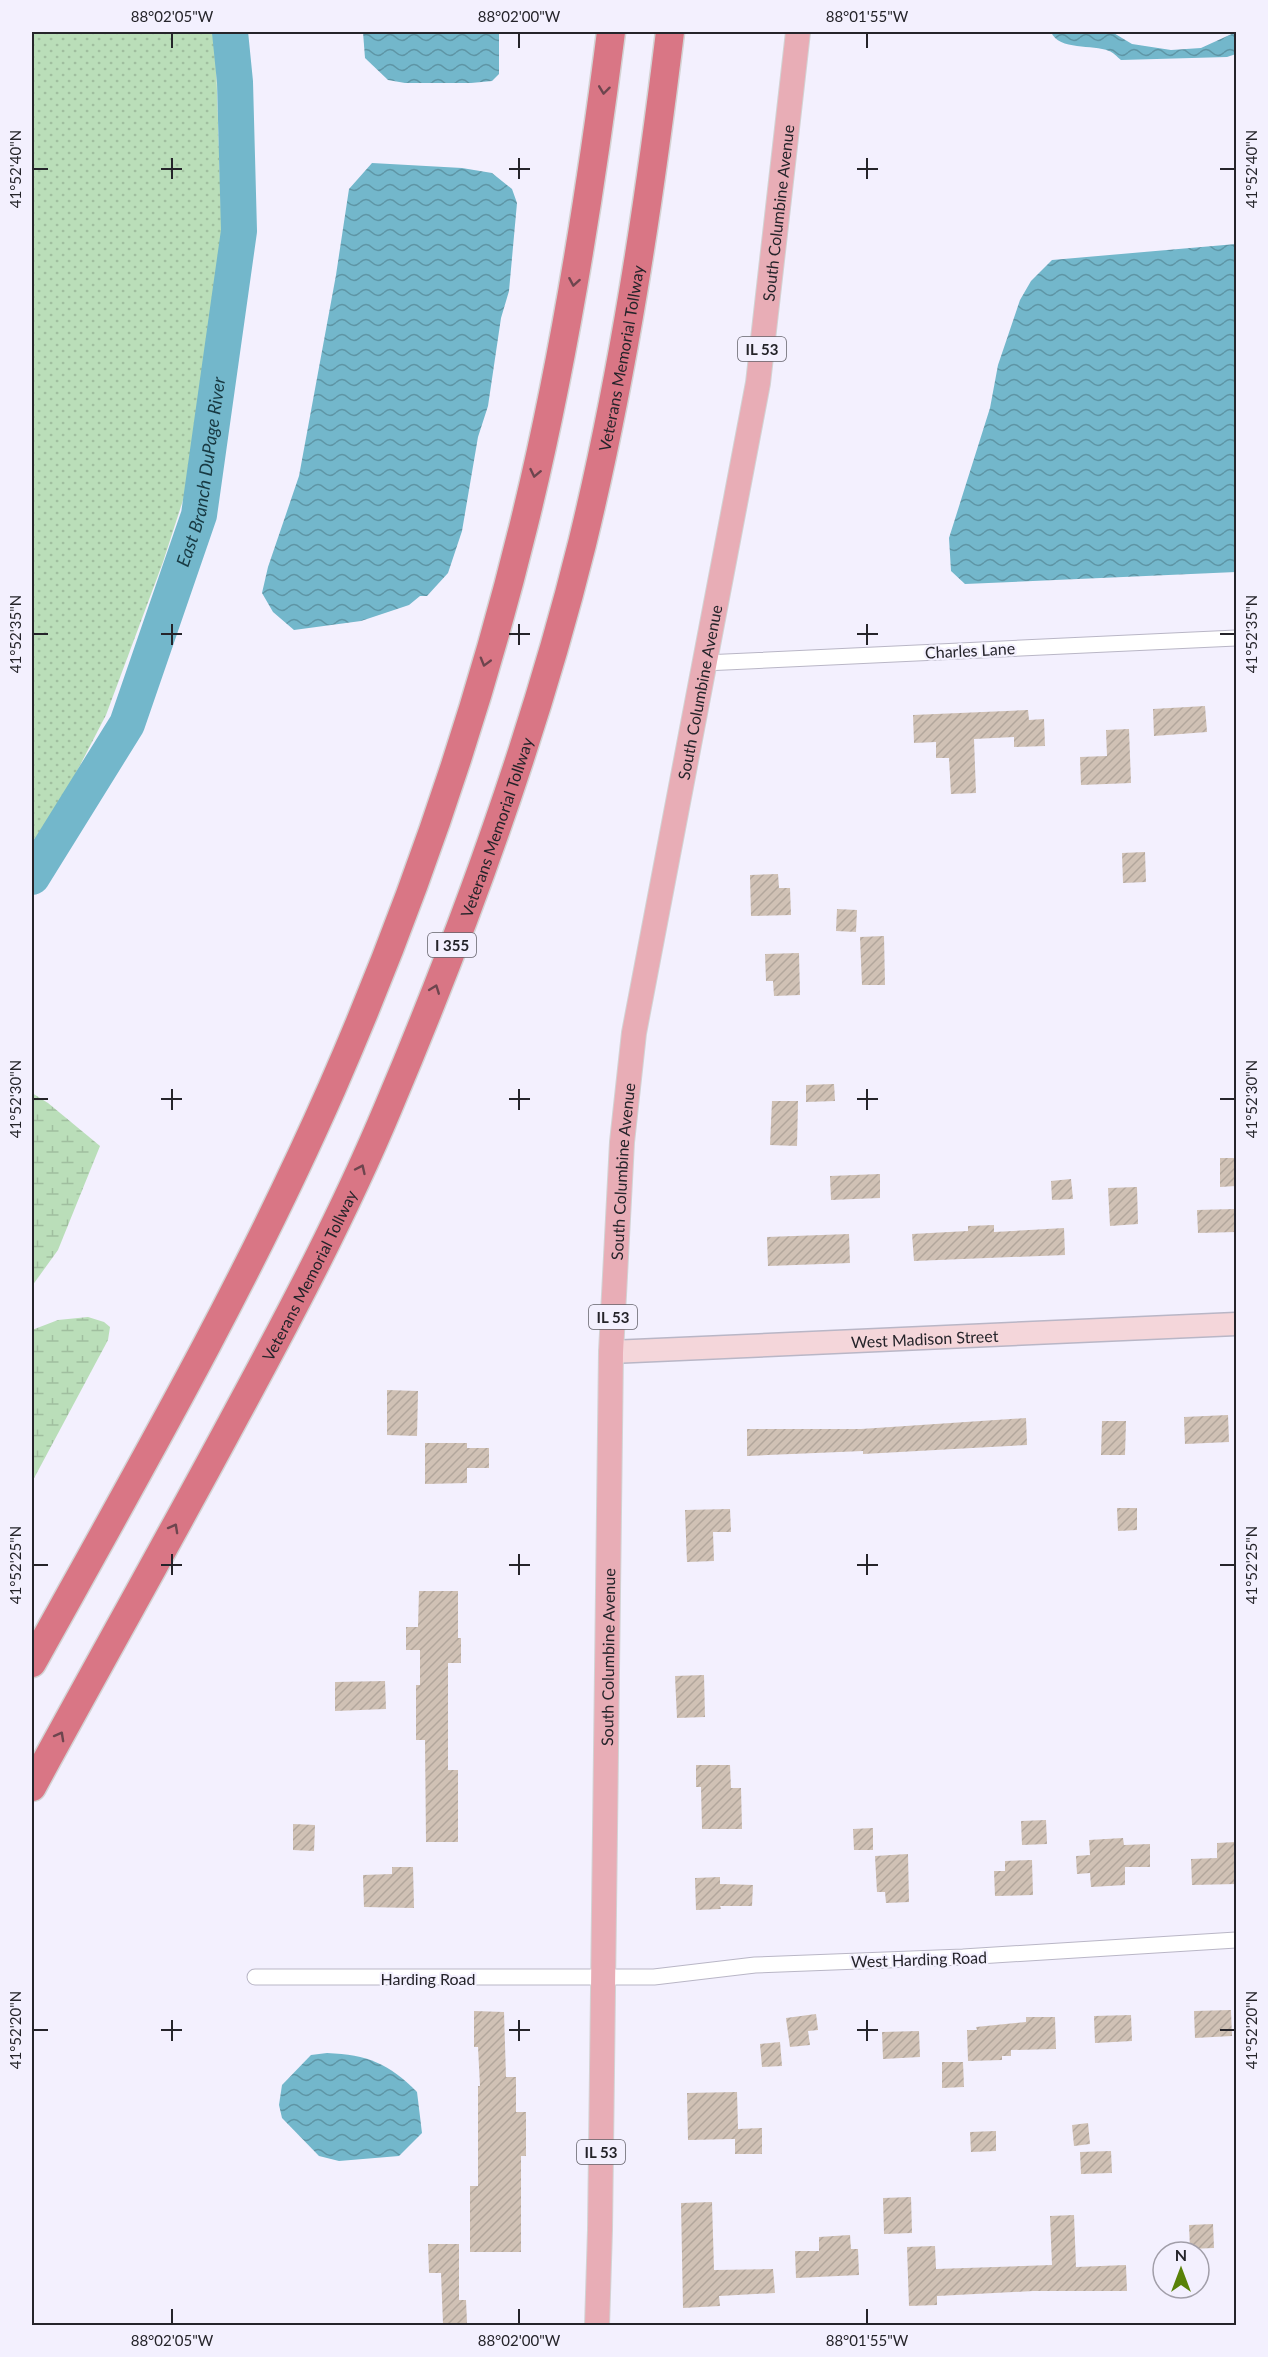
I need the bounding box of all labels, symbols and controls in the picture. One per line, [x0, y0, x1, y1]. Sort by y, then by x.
text: 88°02'05"W [131, 7, 214, 25]
text: 88°02'00"W [478, 7, 561, 25]
text: 88°01'55"W [826, 7, 909, 25]
one-way arrow [598, 85, 610, 94]
street label: South Columbine Avenue [758, 124, 797, 302]
text: 41°52'40"N [6, 130, 24, 208]
text: 41°52'40"N [1242, 130, 1260, 208]
street label: Veterans Memorial Tollway [594, 263, 647, 453]
one-way arrow [568, 277, 581, 287]
road number: IL 53 [738, 337, 786, 361]
water label: East Branch DuPage River [171, 375, 229, 569]
one-way arrow [529, 468, 542, 478]
text: 41°52'35"N [6, 595, 24, 673]
text: 41°52'35"N [1242, 595, 1260, 673]
street label: South Columbine Avenue [673, 603, 725, 781]
street label: Charles Lane [924, 638, 1016, 662]
one-way arrow [480, 656, 492, 667]
street label: Veterans Memorial Tollway [456, 734, 536, 919]
road number: I 355 [428, 933, 476, 957]
one-way arrow [428, 984, 441, 994]
text: 41°52'30"N [6, 1060, 24, 1138]
text: 41°52'30"N [1242, 1060, 1260, 1138]
street label: South Columbine Avenue [606, 1082, 638, 1261]
one-way arrow [353, 1164, 365, 1175]
street label: Veterans Memorial Tollway [258, 1186, 360, 1364]
road number: IL 53 [589, 1305, 637, 1329]
street label: West Madison Street [851, 1325, 999, 1351]
one-way arrow [167, 1524, 178, 1534]
text: 41°52'25"N [6, 1526, 24, 1604]
text: 41°52'25"N [1242, 1526, 1260, 1604]
street label: South Columbine Avenue [597, 1568, 618, 1746]
one-way arrow [53, 1731, 64, 1742]
street label: West Harding Road [851, 1947, 987, 1971]
street label: Harding Road [380, 1969, 476, 1988]
text: 41°52'20"N [6, 1991, 24, 2069]
text: 41°52'20"N [1242, 1991, 1260, 2069]
road number: IL 53 [577, 2140, 625, 2164]
north arrow [1151, 2240, 1211, 2300]
text: N [1175, 2245, 1187, 2264]
text: 88°02'05"W [131, 2331, 214, 2349]
text: 88°02'00"W [478, 2331, 561, 2349]
text: 88°01'55"W [826, 2331, 909, 2349]

